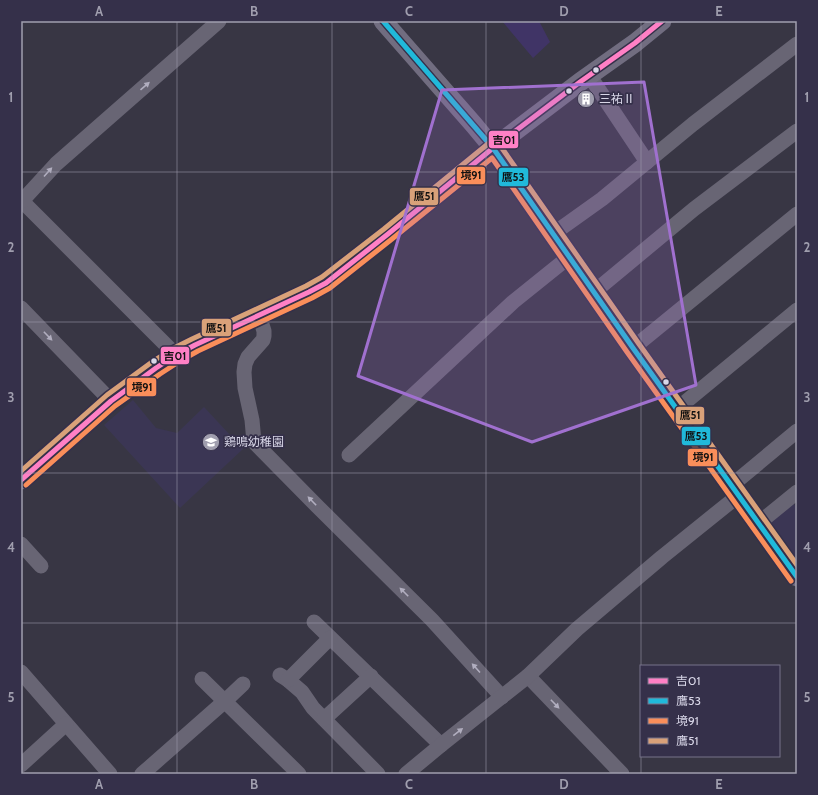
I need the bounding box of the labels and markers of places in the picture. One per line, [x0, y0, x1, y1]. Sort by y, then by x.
unlabelled marker [591, 65, 601, 75]
unlabelled marker [564, 86, 574, 96]
building icon: 三祐Ⅱ [576, 89, 596, 109]
place label: 三祐Ⅱ [599, 91, 635, 106]
unlabelled marker [149, 356, 159, 366]
unlabelled marker [661, 377, 671, 387]
school or university icon: 鶏鳴幼稚園 [201, 432, 221, 452]
place label: 鶏鳴幼稚園 [224, 434, 284, 449]

